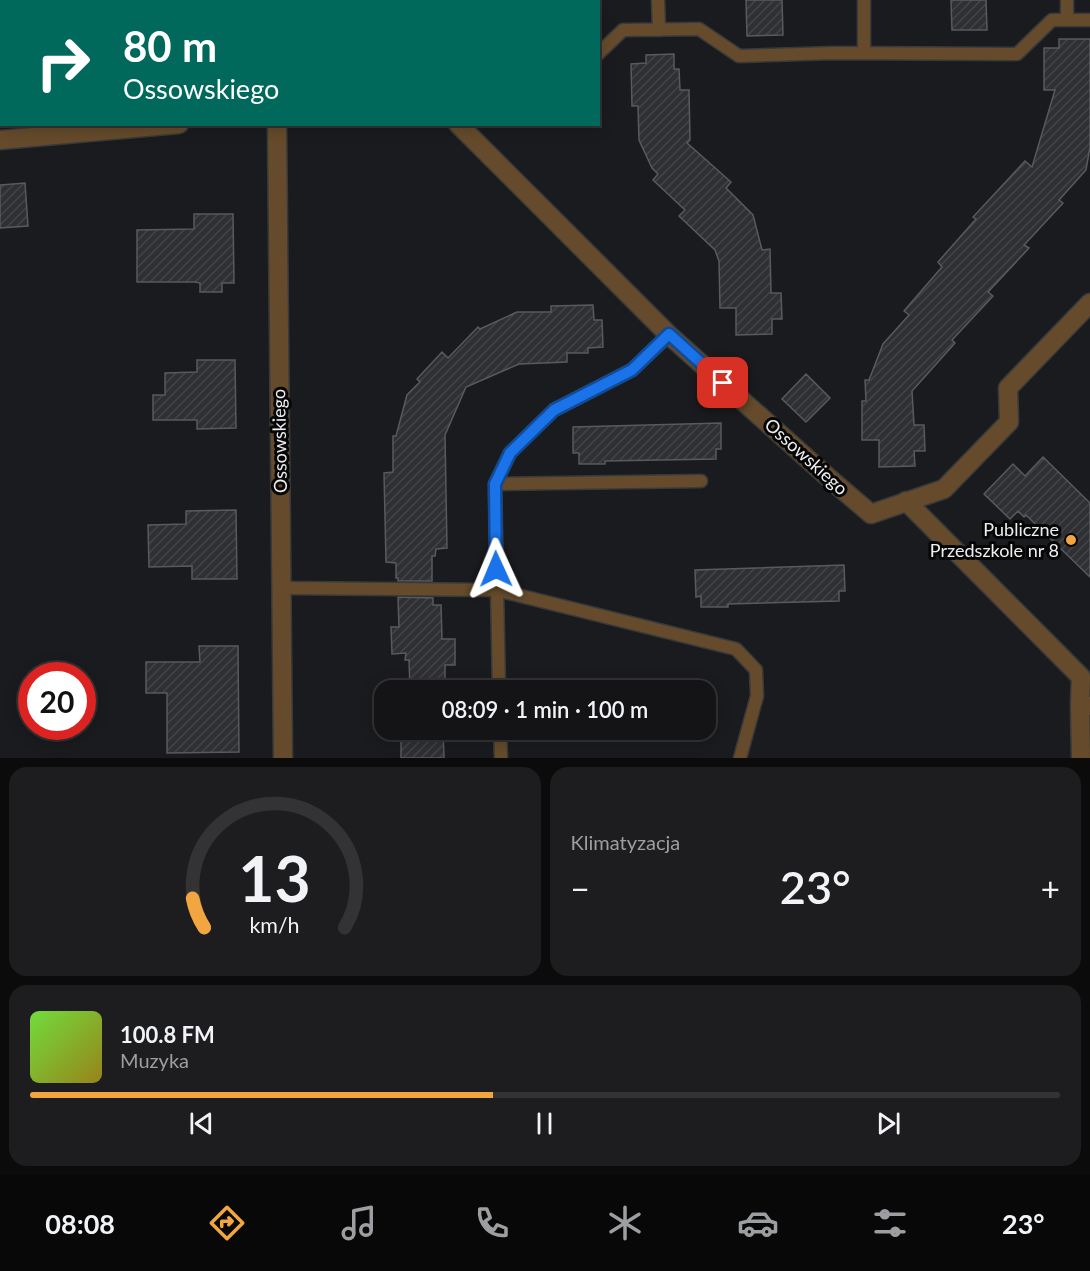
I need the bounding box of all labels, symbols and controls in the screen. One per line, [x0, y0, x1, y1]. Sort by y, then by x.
text: 80 m [123, 21, 217, 71]
icon: right [24, 24, 102, 102]
text: Ossowskiego [123, 72, 279, 105]
pin [697, 357, 748, 408]
icon: arrive [706, 366, 739, 399]
street label: Ossowskiego [267, 389, 291, 493]
street label: Ossowskiego [761, 413, 853, 499]
place label: Publiczne Przedszkole nr 8 [930, 518, 1059, 561]
marker: Publiczne Przedszkole nr 8 [1064, 533, 1078, 547]
position arrow [464, 537, 528, 601]
speed limit sign: 20 [18, 662, 96, 740]
text: 08:09 · 1 min · 100 m [442, 696, 648, 723]
text: Klimatyzacja [571, 830, 680, 854]
text: 13 [239, 840, 311, 915]
text: 23° [780, 860, 851, 914]
text: − [571, 868, 590, 908]
text: + [1041, 868, 1060, 908]
text: km/h [250, 913, 300, 939]
text: 100.8 FM [120, 1021, 215, 1048]
text: Muzyka [120, 1048, 189, 1072]
icon: previous [185, 1107, 218, 1140]
icon: pause [528, 1107, 561, 1140]
icon: next [872, 1107, 905, 1140]
icon: directions [206, 1202, 248, 1244]
icon: music [338, 1202, 380, 1244]
icon: phone [471, 1202, 513, 1244]
icon: climate [604, 1202, 646, 1244]
icon: car [737, 1202, 779, 1244]
icon: filters [869, 1202, 911, 1244]
text: 08:08 [45, 1207, 115, 1240]
text: 23° [1002, 1207, 1045, 1240]

